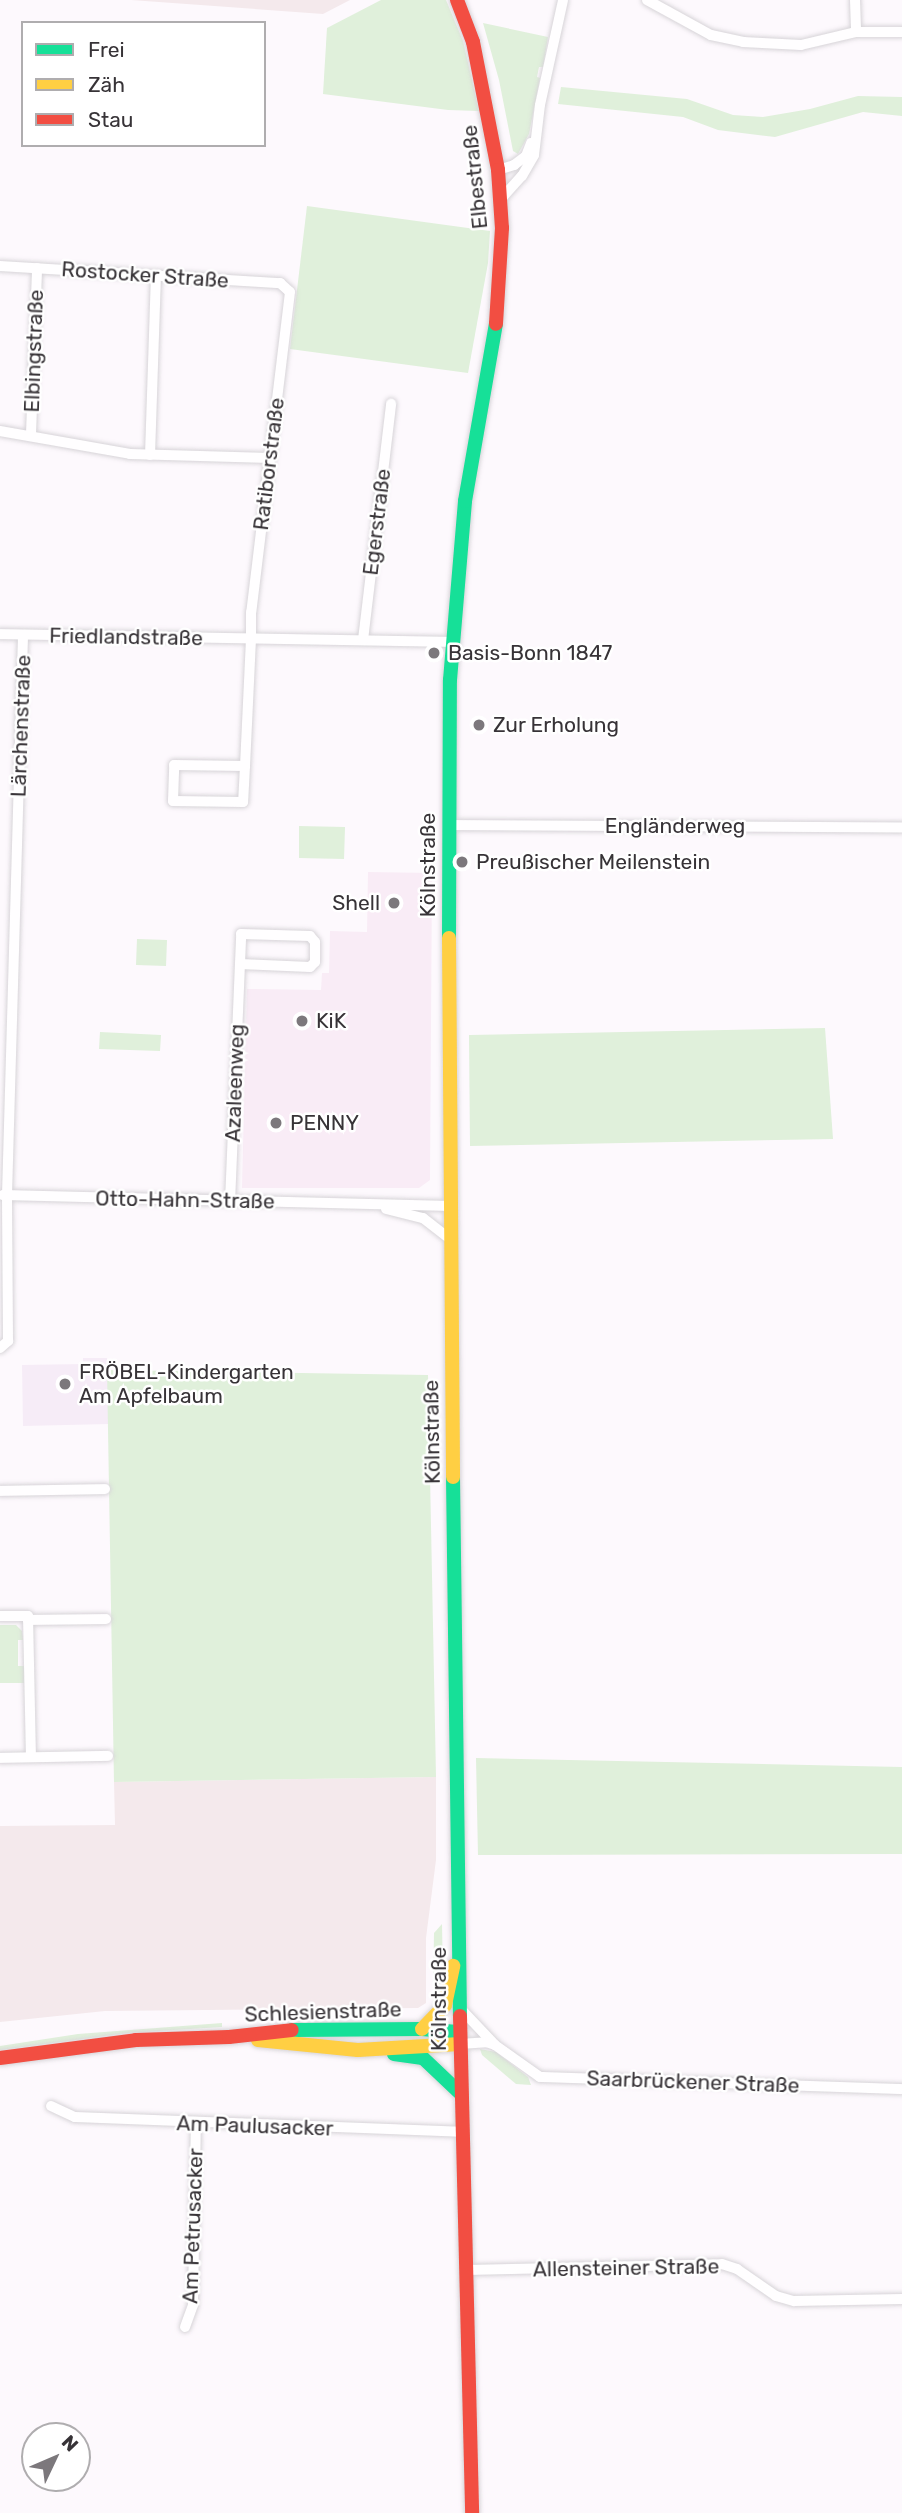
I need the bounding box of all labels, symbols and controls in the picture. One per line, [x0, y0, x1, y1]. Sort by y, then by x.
legend [21, 21, 266, 147]
text: Frei [88, 37, 125, 62]
text: Zäh [88, 72, 125, 97]
text: Stau [88, 107, 134, 132]
street label: Elbestraße [457, 124, 493, 230]
street label: Rostocker Straße [60, 257, 230, 293]
street label: Elbingstraße [19, 289, 49, 413]
street label: Ratiborstraße [248, 396, 290, 532]
street label: Egerstraße [358, 467, 396, 577]
street label: Friedlandstraße [49, 623, 203, 651]
place label: Basis-Bonn 1847 [448, 640, 612, 666]
marker: Basis-Bonn 1847 [426, 645, 442, 661]
street label: Lärchenstraße [6, 654, 36, 798]
place label: Zur Erholung [493, 712, 620, 738]
marker: Zur Erholung [471, 717, 487, 733]
street label: Kölnstraße [415, 813, 441, 917]
street label: Engländerweg [605, 813, 745, 839]
place label: Preußischer Meilenstein [476, 849, 711, 875]
marker: Preußischer Meilenstein [454, 854, 470, 870]
place label: Shell [332, 890, 380, 916]
marker: Shell [386, 895, 402, 911]
place label: KiK [316, 1008, 346, 1034]
marker: KiK [294, 1013, 310, 1029]
street label: Azaleenweg [220, 1023, 250, 1143]
place label: PENNY [290, 1110, 359, 1136]
marker: PENNY [268, 1115, 284, 1131]
street label: Otto-Hahn-Straße [95, 1186, 275, 1214]
place label: FRÖBEL-Kindergarten Am Apfelbaum [79, 1359, 294, 1409]
marker: FRÖBEL-Kindergarten Am Apfelbaum [57, 1376, 73, 1392]
street label: Kölnstraße [418, 1380, 446, 1484]
street label: Kölnstraße [426, 1947, 452, 2051]
street label: Schlesienstraße [244, 1997, 402, 2027]
street label: Saarbrückener Straße [586, 2066, 800, 2098]
street label: Am Paulusacker [176, 2111, 334, 2141]
street label: Am Petrusacker [178, 2148, 208, 2304]
street label: Allensteiner Straße [532, 2254, 720, 2282]
north arrow [21, 2422, 91, 2492]
text: N [57, 2431, 83, 2456]

